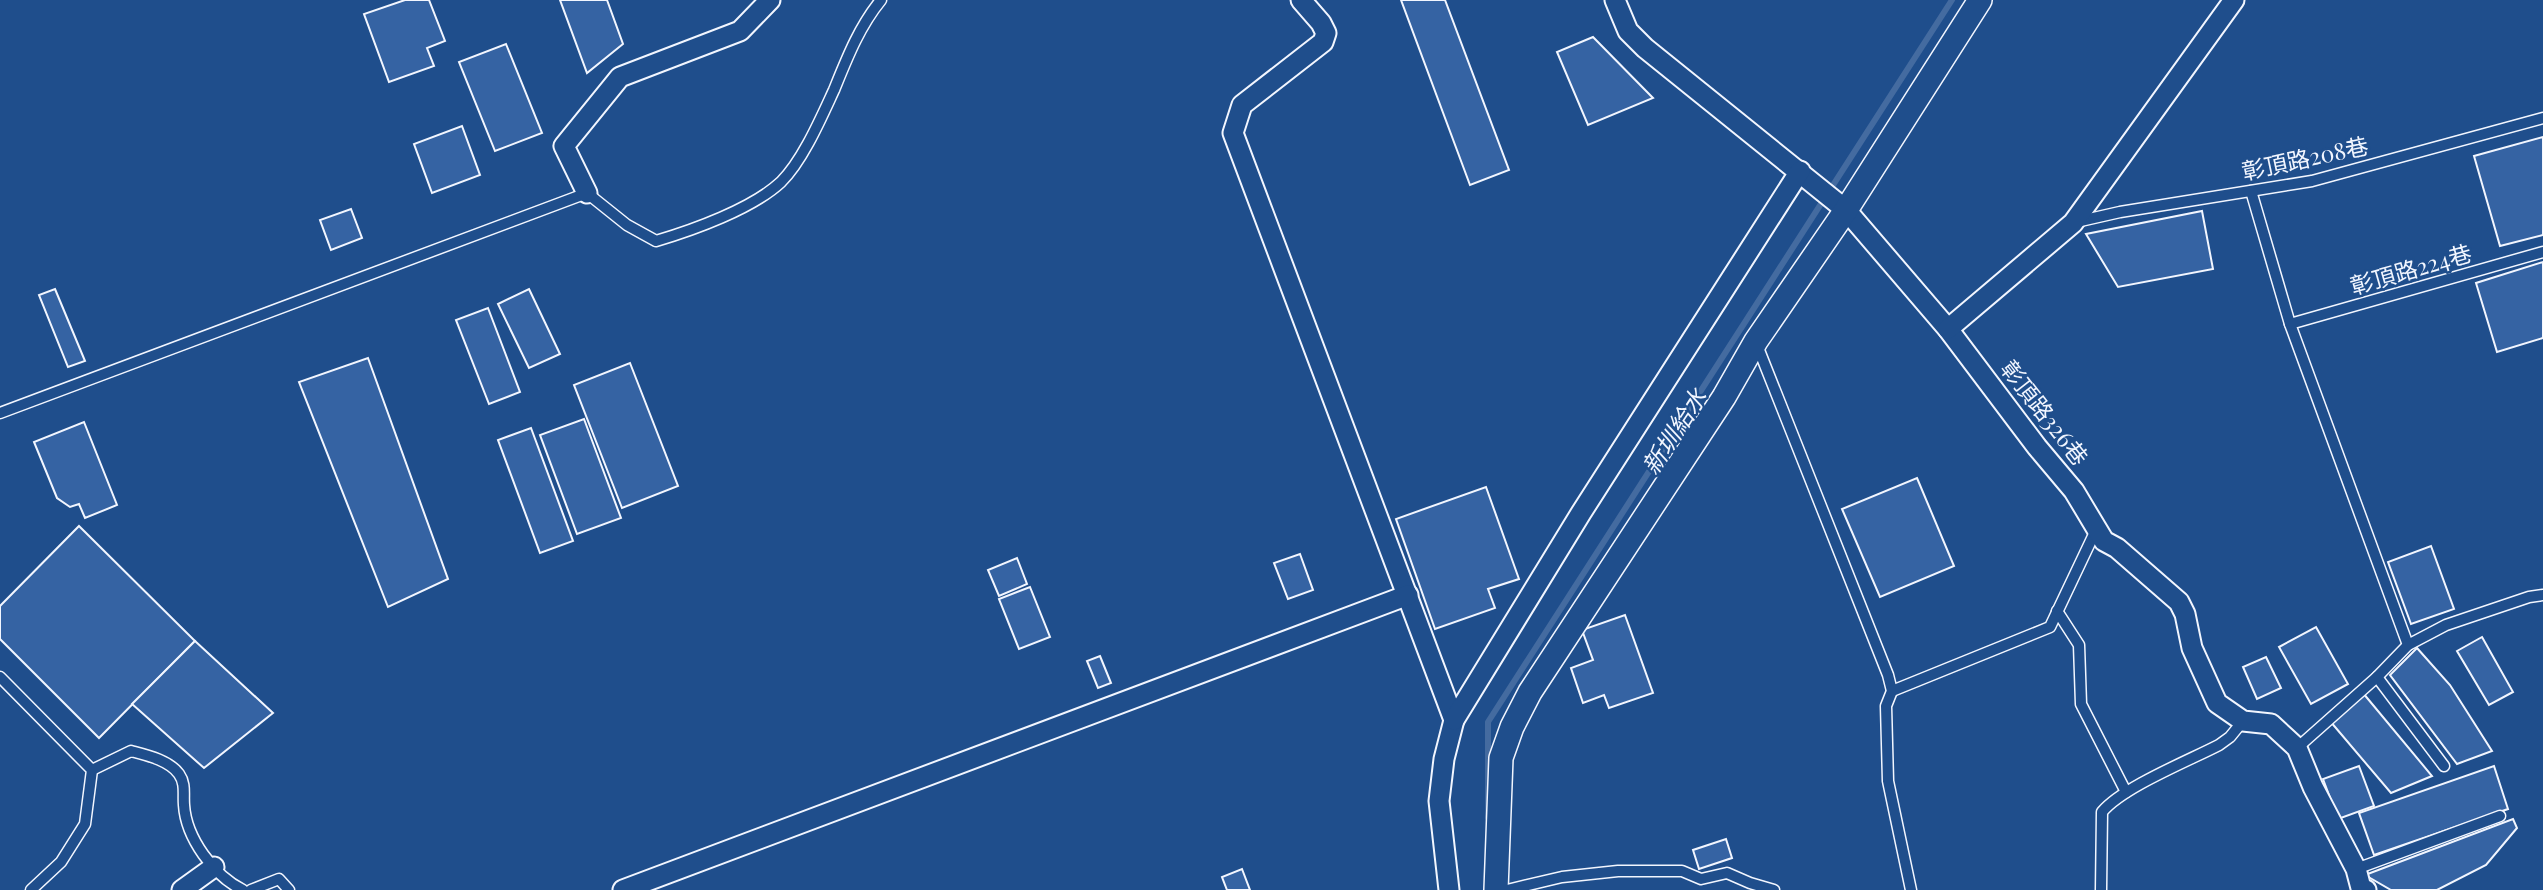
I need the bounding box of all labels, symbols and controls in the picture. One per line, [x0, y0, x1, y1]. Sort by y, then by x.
street label: 彰頂路208巷 [2238, 129, 2371, 186]
street label: 彰頂路224巷 [2346, 236, 2475, 301]
street label: 彰頂路326巷 [1994, 353, 2096, 471]
water label: 新圳給水 [1634, 381, 1713, 480]

